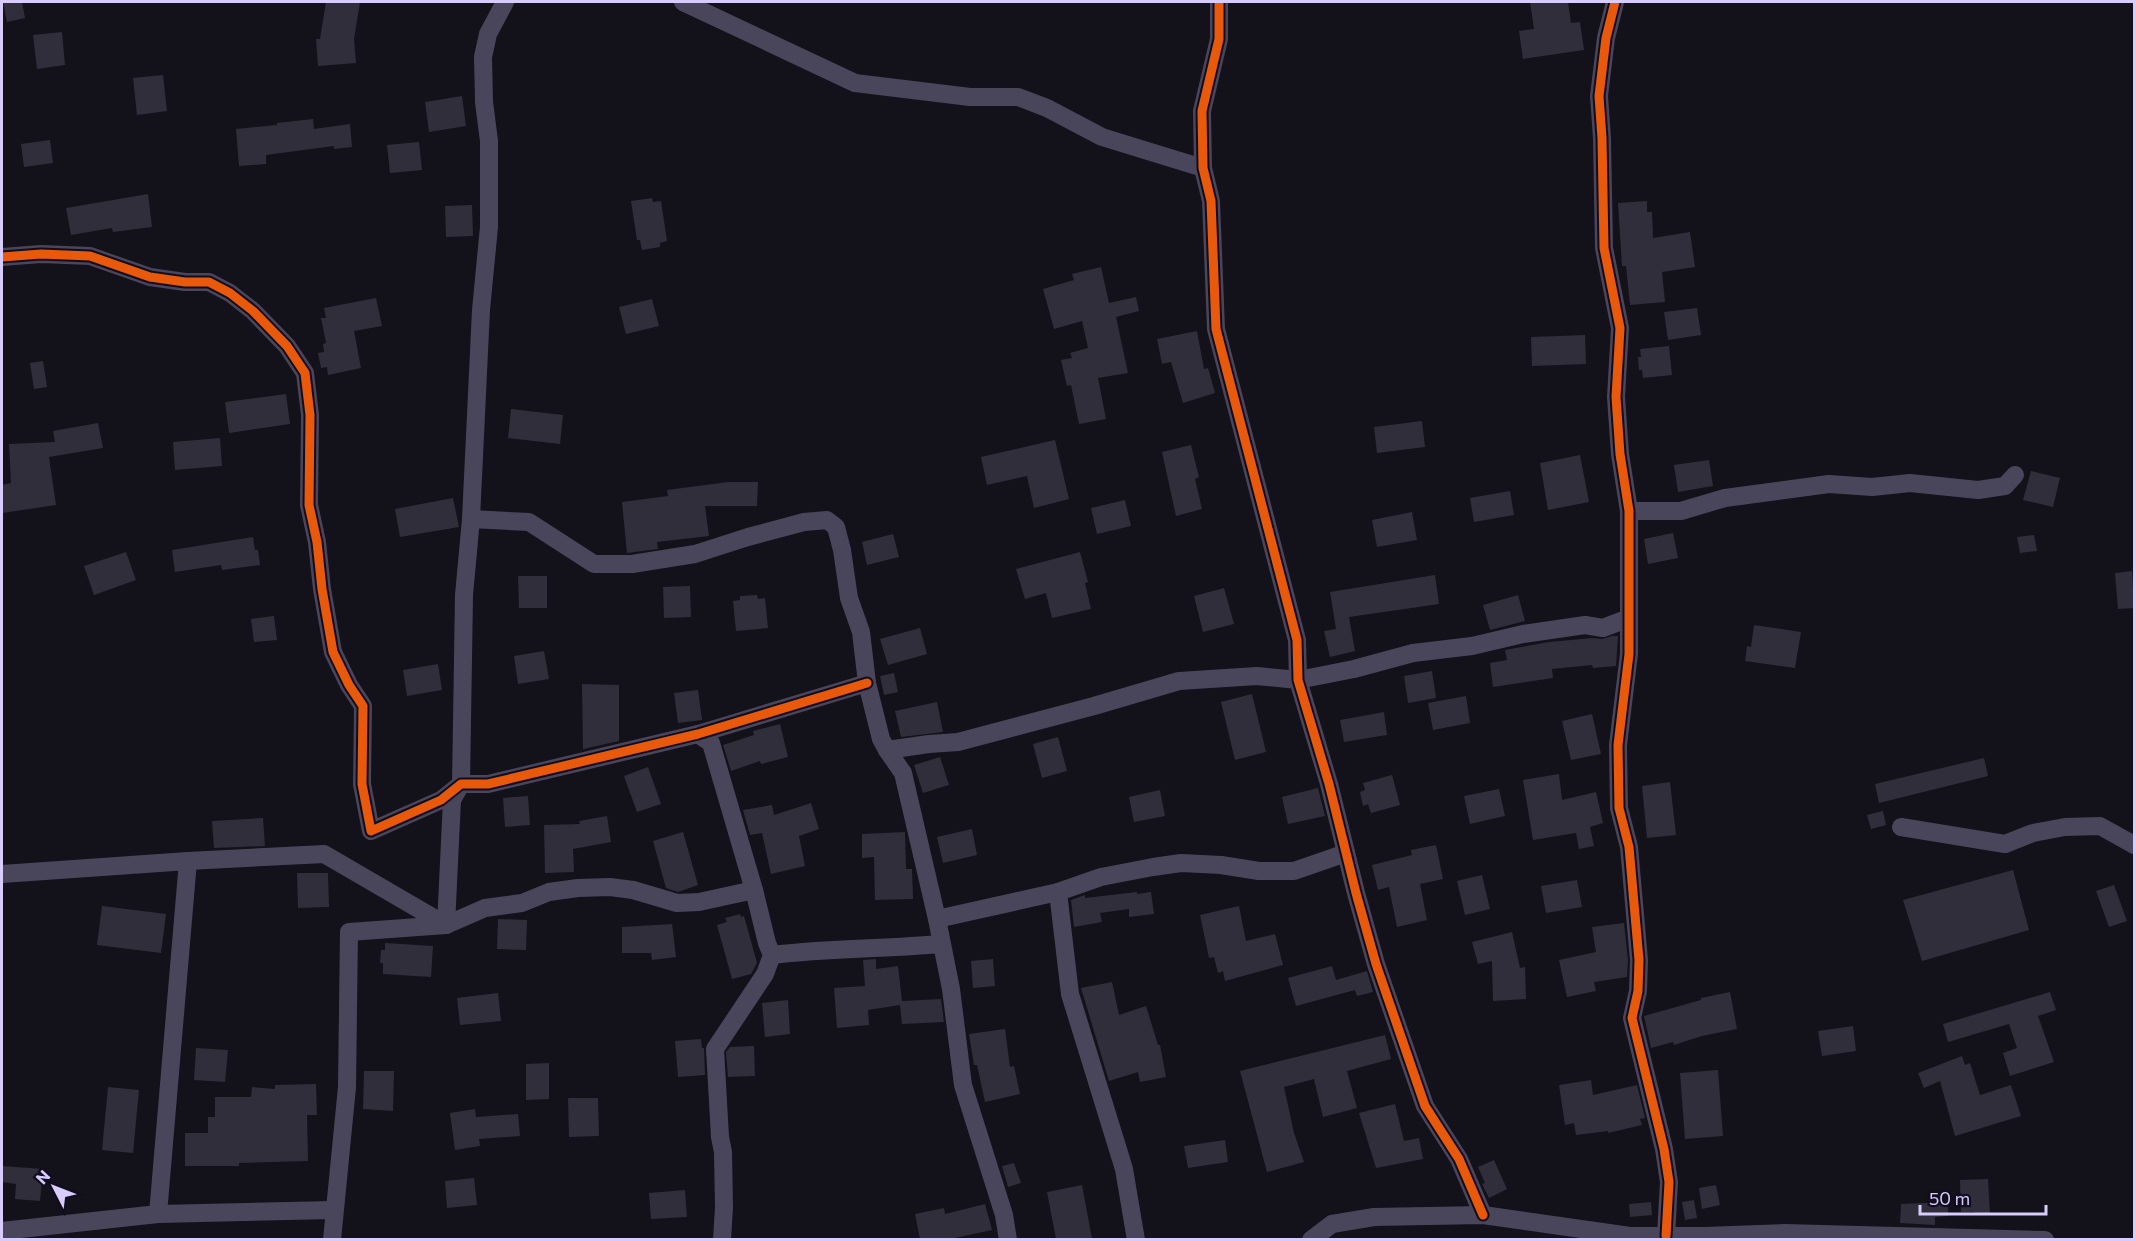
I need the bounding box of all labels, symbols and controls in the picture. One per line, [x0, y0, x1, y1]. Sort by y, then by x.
north arrow [24, 1157, 84, 1217]
text: N [31, 1166, 54, 1187]
scale bar [1920, 1178, 2046, 1216]
text: 50 m [1929, 1187, 1970, 1209]

